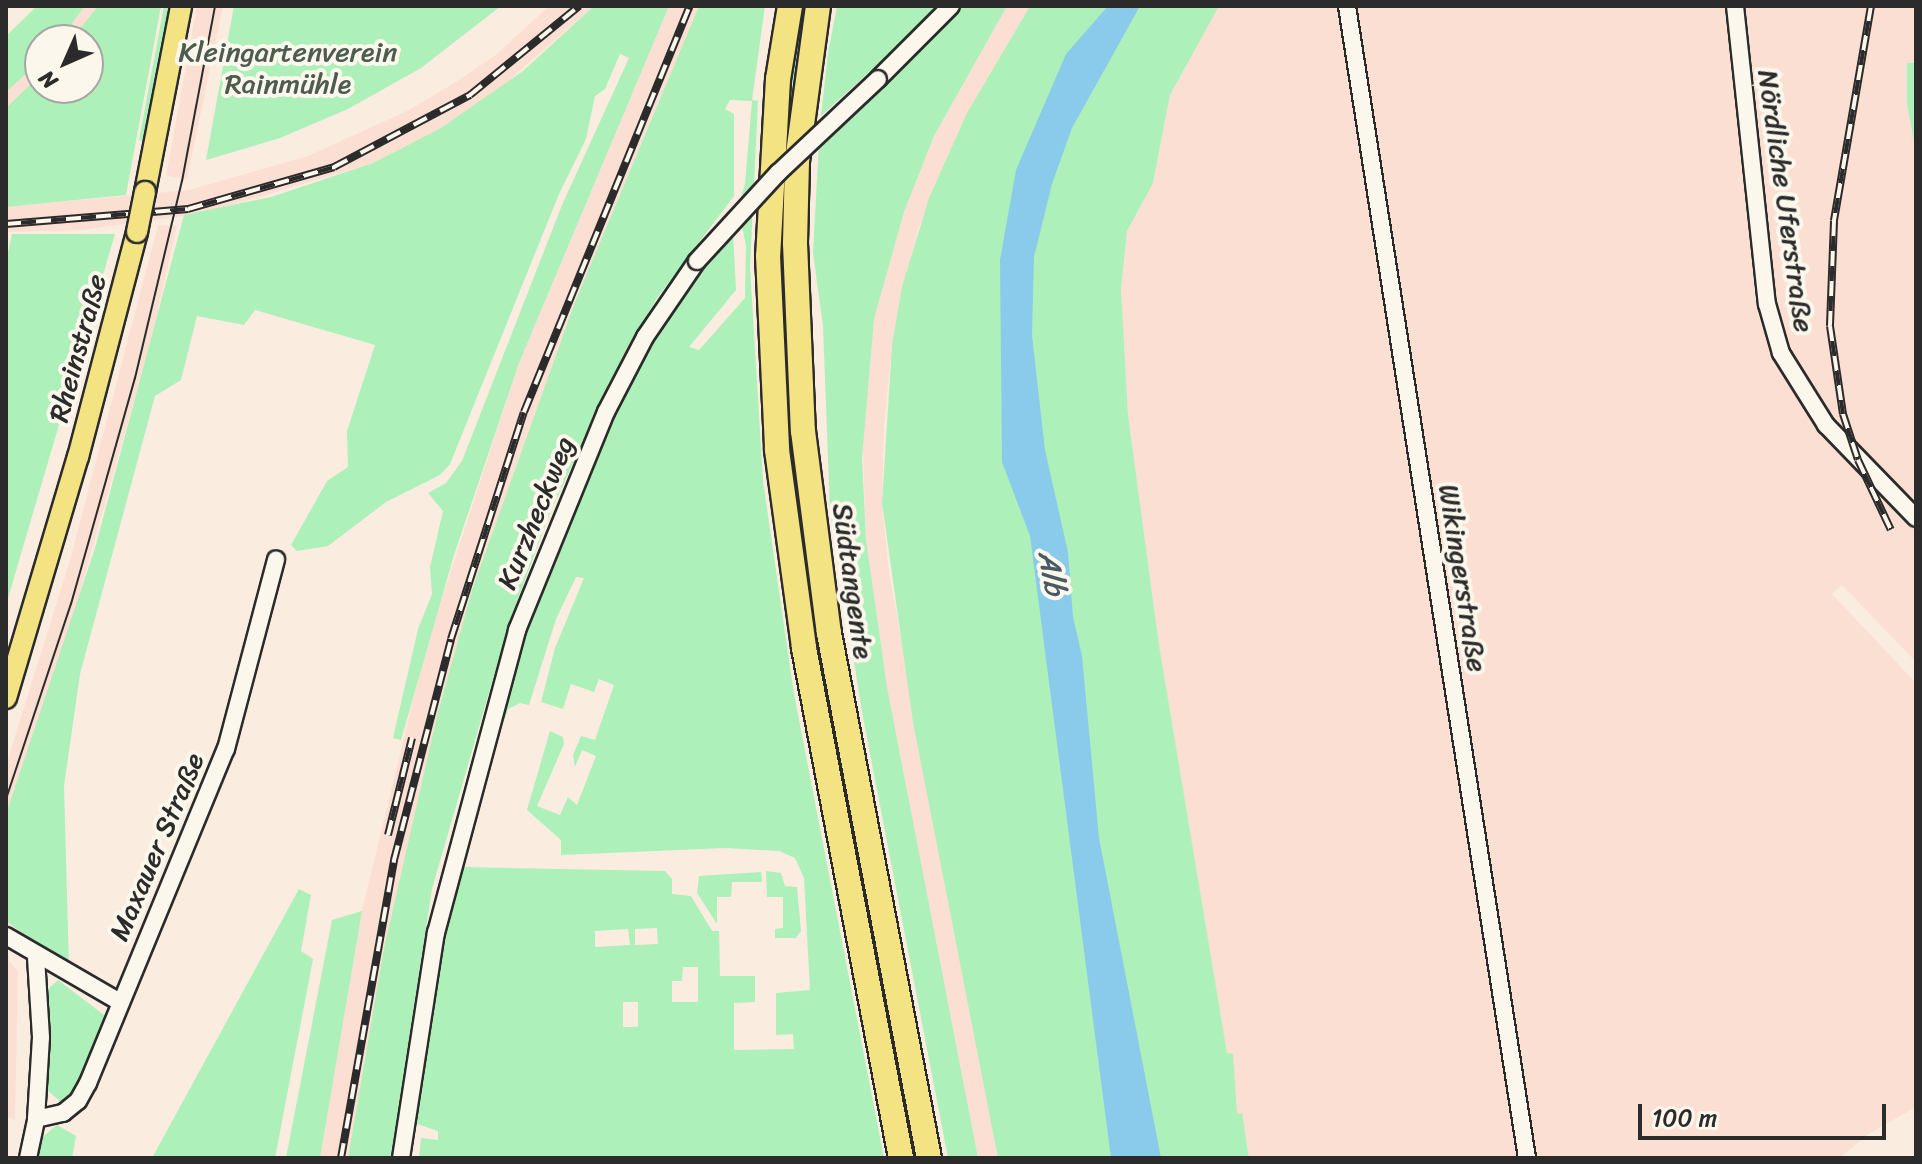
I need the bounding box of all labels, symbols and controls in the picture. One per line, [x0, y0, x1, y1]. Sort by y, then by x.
north arrow [24, 24, 104, 104]
park label: Kleingartenverein Rainmühle [178, 35, 398, 101]
text: N [29, 61, 67, 99]
street label: Nördliche Uferstraße [1751, 68, 1821, 334]
street label: Rheinstraße [42, 270, 114, 426]
street label: Kurzheckweg [490, 432, 582, 594]
street label: Wikingerstraße [1432, 482, 1494, 674]
street label: Südtangente [825, 501, 881, 661]
water label: Alb [1030, 548, 1074, 598]
street label: Maxauer Straße [102, 747, 212, 947]
scale bar [1642, 1088, 1890, 1138]
text: 100 m [1652, 1097, 1717, 1139]

